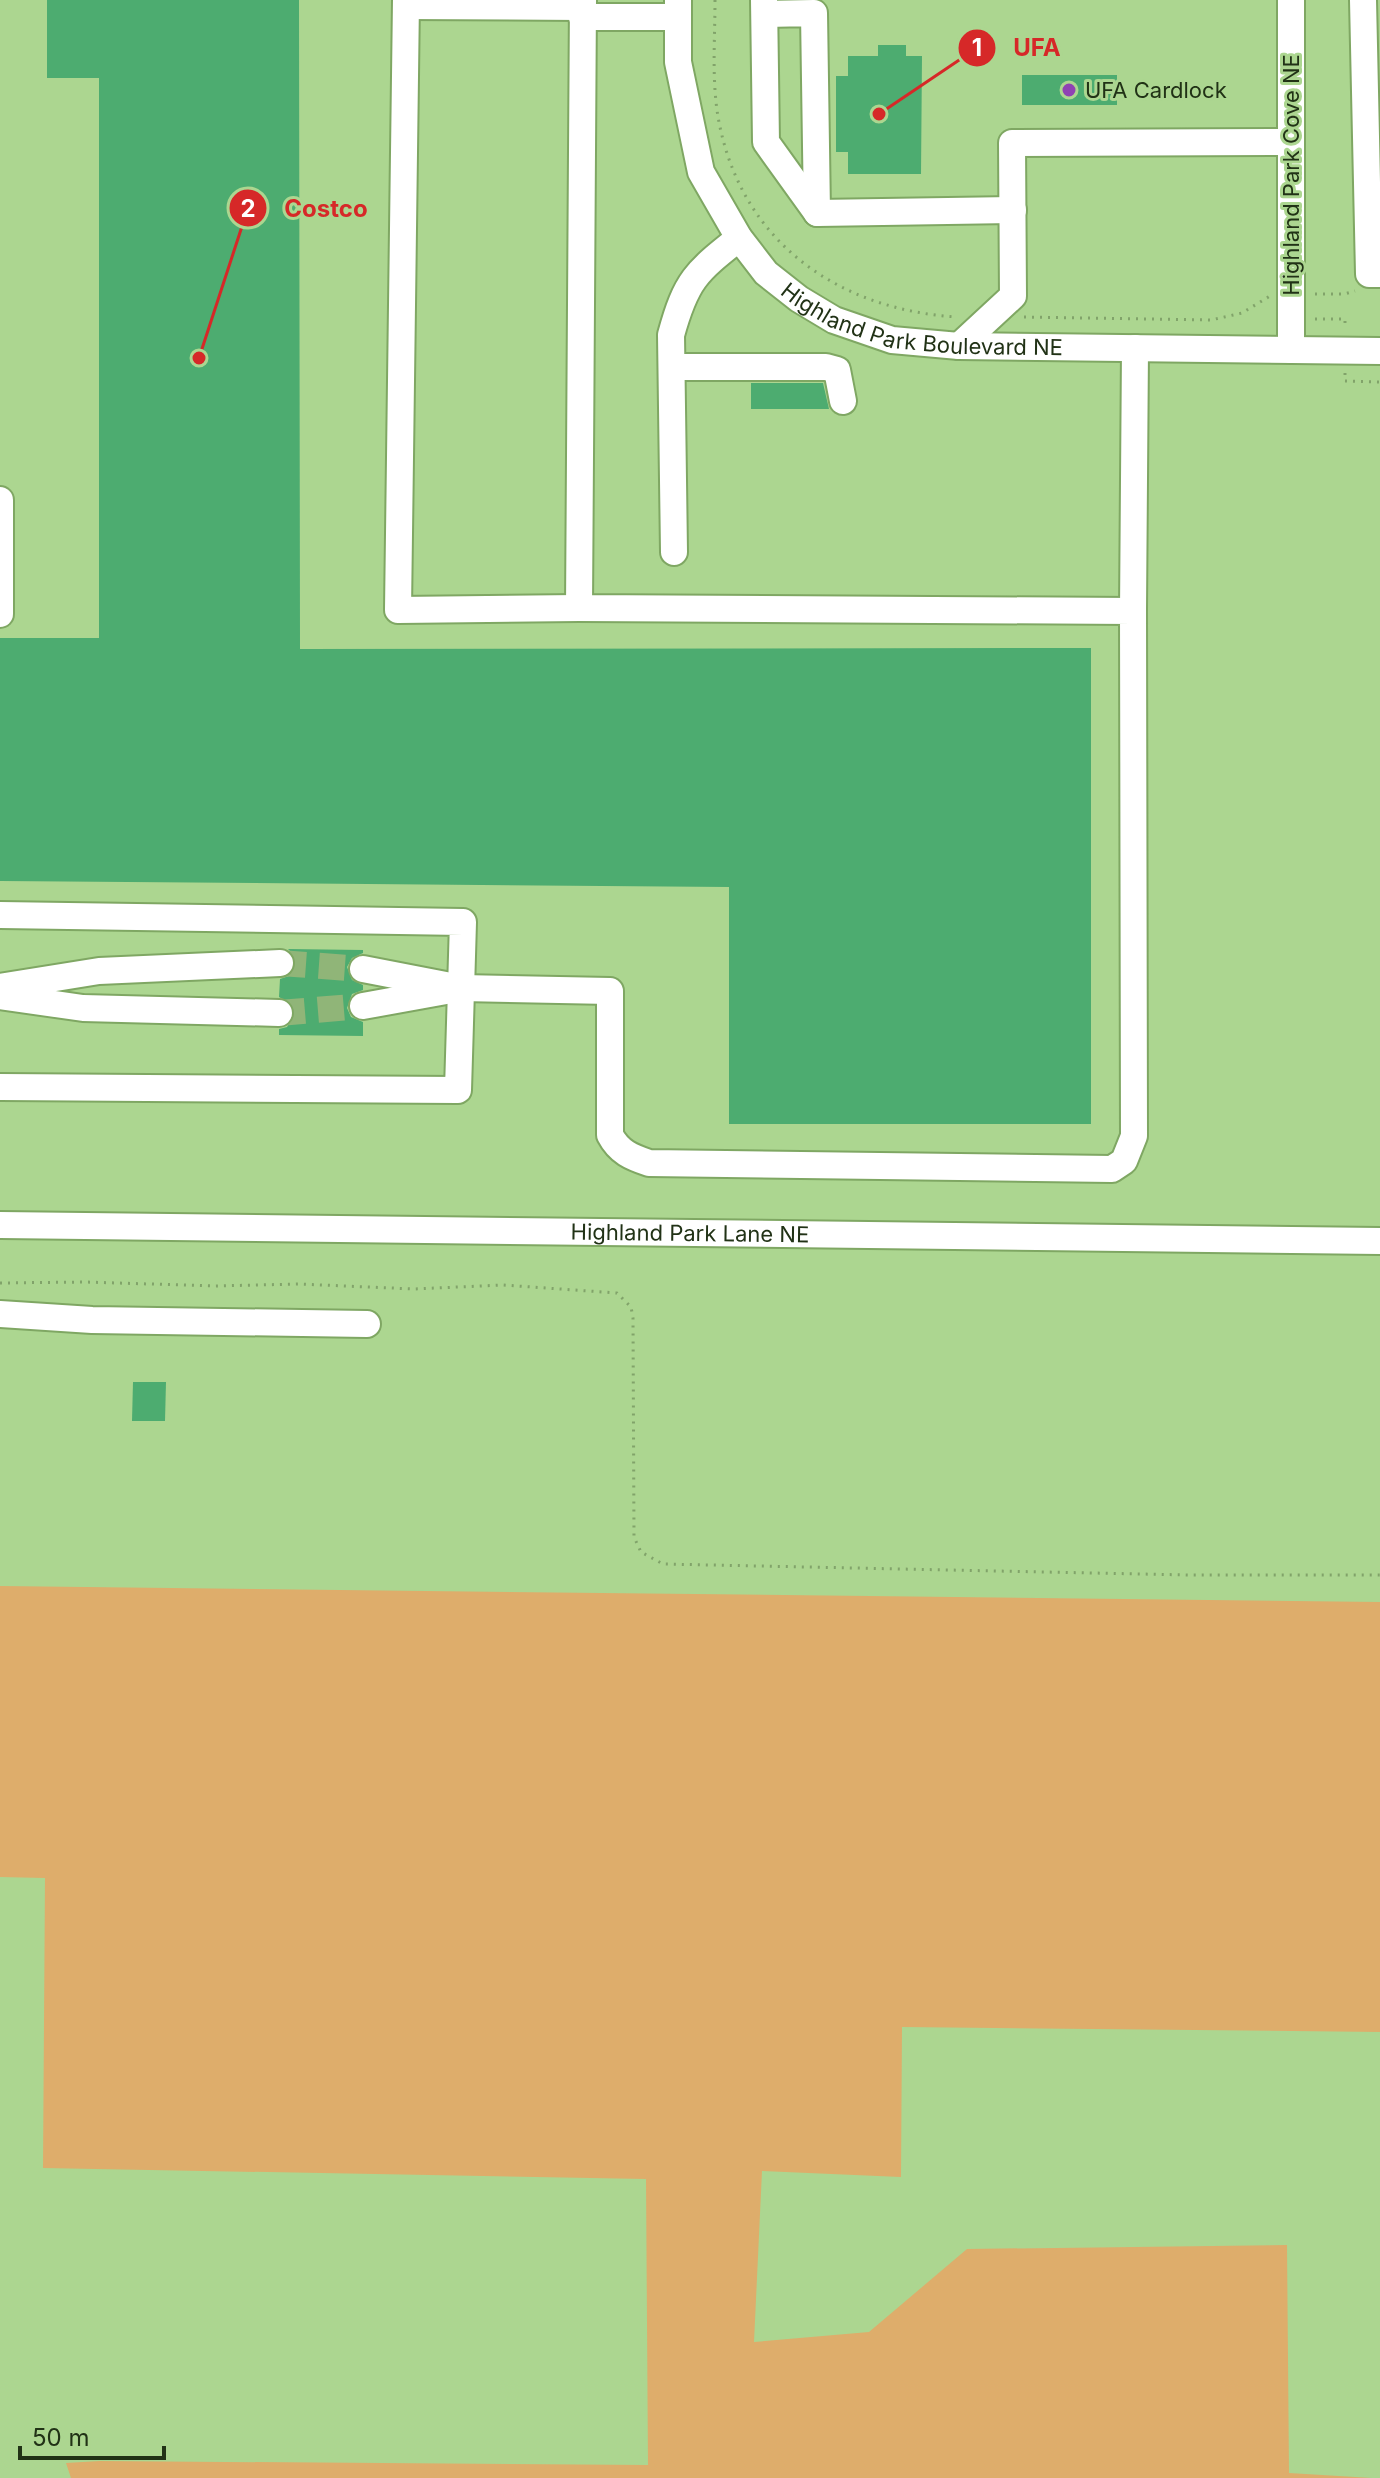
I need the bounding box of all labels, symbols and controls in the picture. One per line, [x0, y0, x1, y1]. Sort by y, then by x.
callout: UFA [957, 24, 1077, 72]
text: 1 [972, 33, 982, 62]
text: UFA [1013, 33, 1061, 62]
street label: Highland Park Cove NE [1278, 54, 1304, 296]
place label: UFA Cardlock [1085, 77, 1227, 103]
marker: UFA Cardlock [1060, 81, 1078, 99]
callout: Costco [228, 184, 383, 232]
text: 2 [240, 194, 256, 223]
text: Costco [284, 194, 368, 223]
street label: Highland Park Boulevard NE [776, 277, 1063, 360]
street label: Highland Park Lane NE [571, 1219, 809, 1247]
scale bar [20, 2410, 164, 2460]
text: 50 m [32, 2423, 90, 2452]

